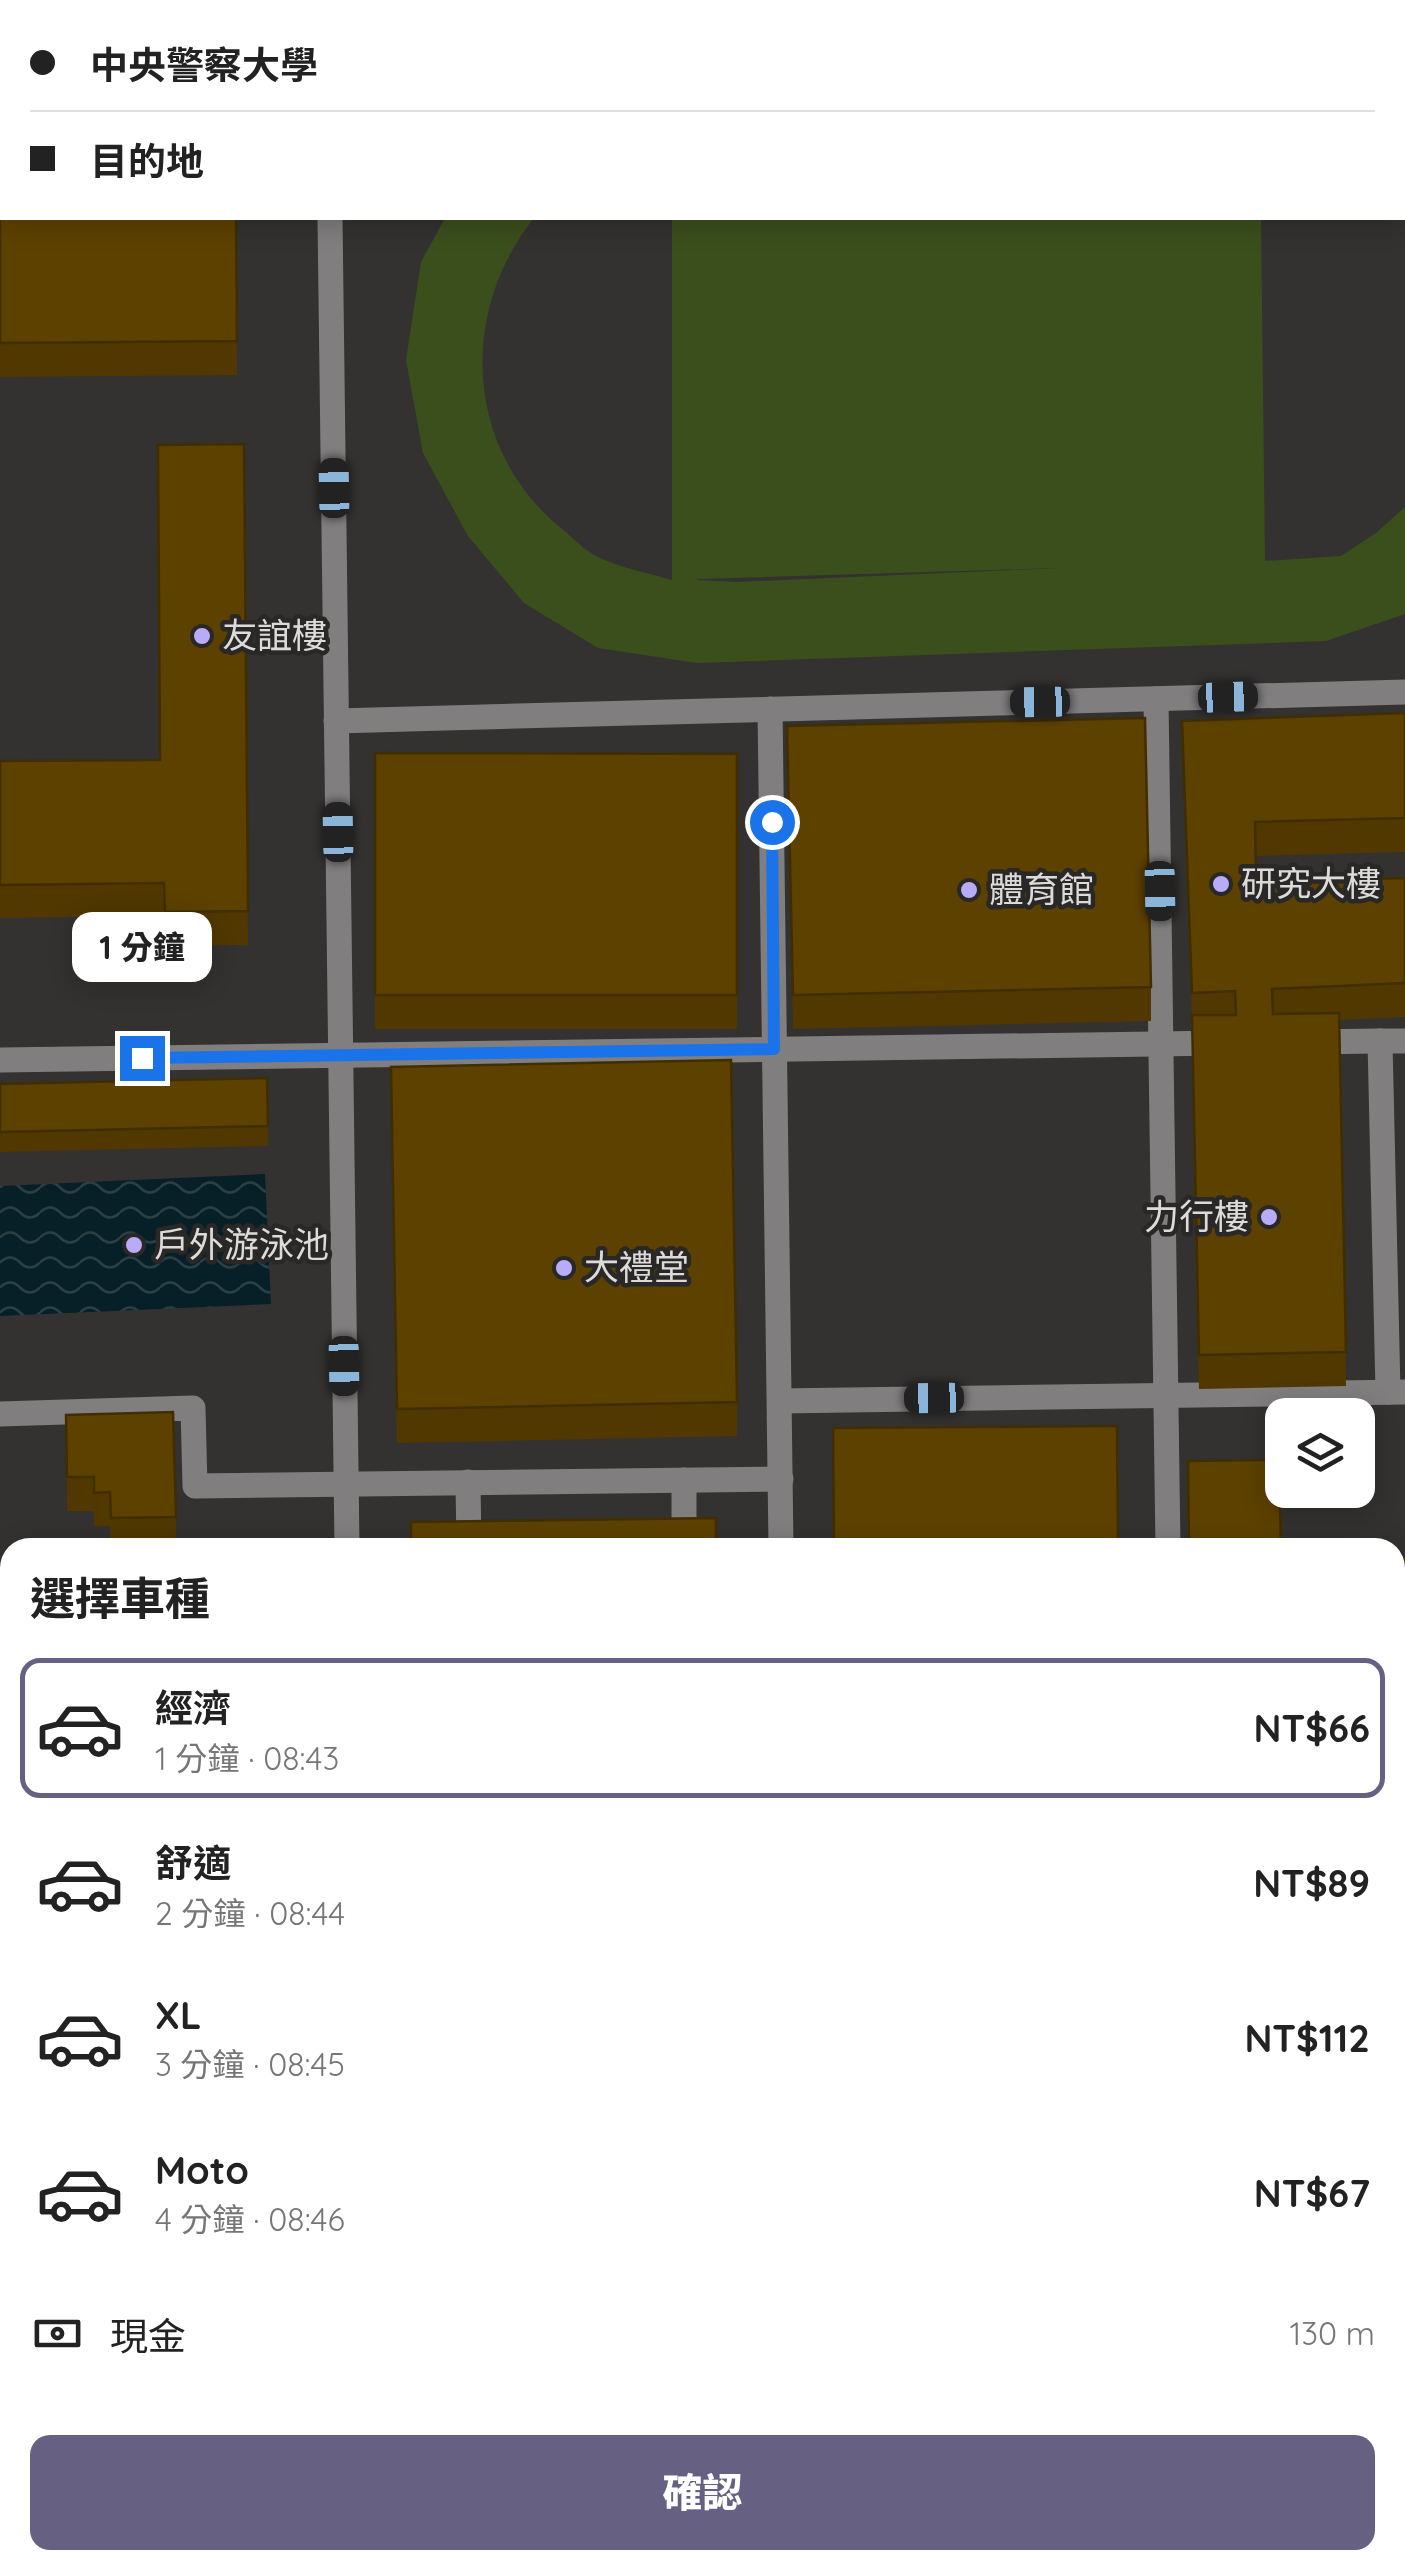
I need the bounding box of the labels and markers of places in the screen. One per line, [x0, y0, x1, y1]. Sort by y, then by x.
place label: 友誼樓 [222, 613, 327, 657]
marker: 友誼樓 [191, 625, 213, 647]
place label: 研究大樓 [1241, 861, 1381, 905]
place label: 體育館 [989, 867, 1094, 911]
marker: 研究大樓 [1210, 873, 1232, 895]
marker: 體育館 [958, 879, 980, 901]
place label: 力行樓 [1144, 1194, 1249, 1238]
marker: 力行樓 [1258, 1206, 1280, 1228]
place label: 戶外游泳池 [154, 1222, 329, 1266]
marker: 戶外游泳池 [123, 1234, 145, 1256]
place label: 大禮堂 [584, 1245, 689, 1289]
marker: 大禮堂 [553, 1257, 575, 1279]

